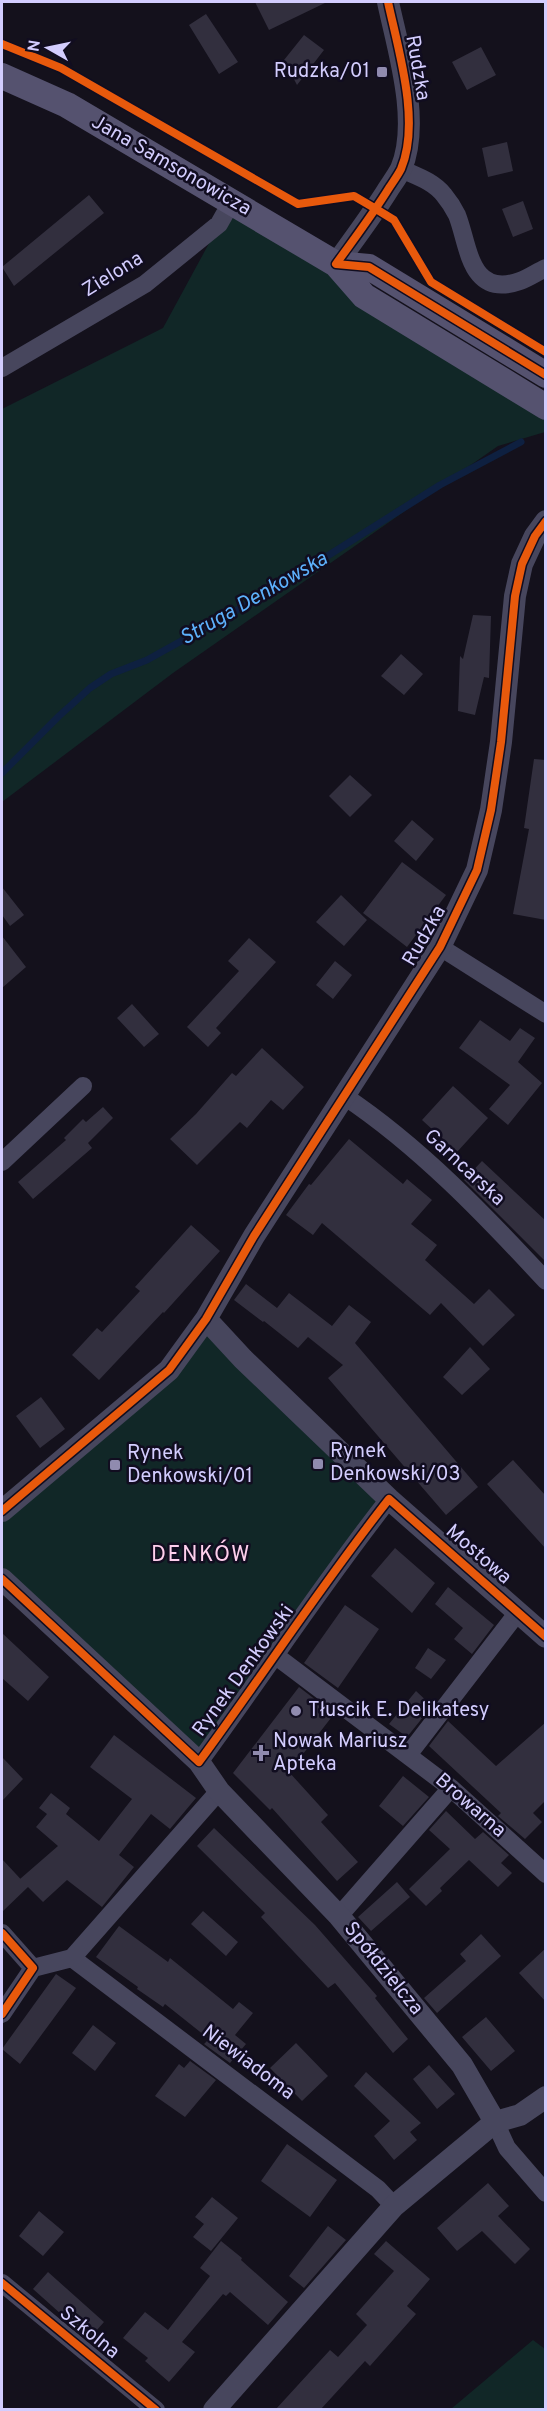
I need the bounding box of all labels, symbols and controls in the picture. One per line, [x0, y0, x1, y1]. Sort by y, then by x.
north arrow [18, 18, 78, 78]
street label: Rudzka [398, 33, 436, 103]
text: N [24, 39, 46, 53]
place label: Rudzka/01 [274, 59, 370, 85]
marker: Rudzka/01 [375, 65, 389, 79]
street label: Jana Samsonowicza [86, 110, 256, 222]
street label: Zielona [78, 246, 148, 304]
water label: Struga Denkowska [175, 546, 333, 652]
street label: Rudzka [397, 901, 453, 971]
street label: Garncarska [418, 1124, 510, 1212]
place label: Rynek Denkowski/03 [330, 1439, 461, 1488]
place label: Rynek Denkowski/01 [127, 1441, 253, 1490]
marker: Rynek Denkowski/03 [311, 1457, 325, 1471]
marker: Rynek Denkowski/01 [108, 1458, 122, 1472]
street label: Mostowa [440, 1519, 516, 1591]
district label: DENKÓW [151, 1539, 251, 1569]
street label: Rynek Denkowski [187, 1600, 301, 1742]
place label: Tłuscik E. Delikatesy [308, 1698, 489, 1724]
marker: Tłuscik E. Delikatesy [289, 1704, 303, 1718]
place label: Nowak Mariusz Apteka [273, 1729, 408, 1778]
marker: Nowak Mariusz Apteka [254, 1746, 268, 1760]
street label: Browarna [429, 1768, 511, 1844]
street label: Spółdzielcza [337, 1917, 429, 2021]
street label: Niewiadoma [196, 2020, 300, 2106]
street label: Szkolna [53, 2301, 125, 2365]

